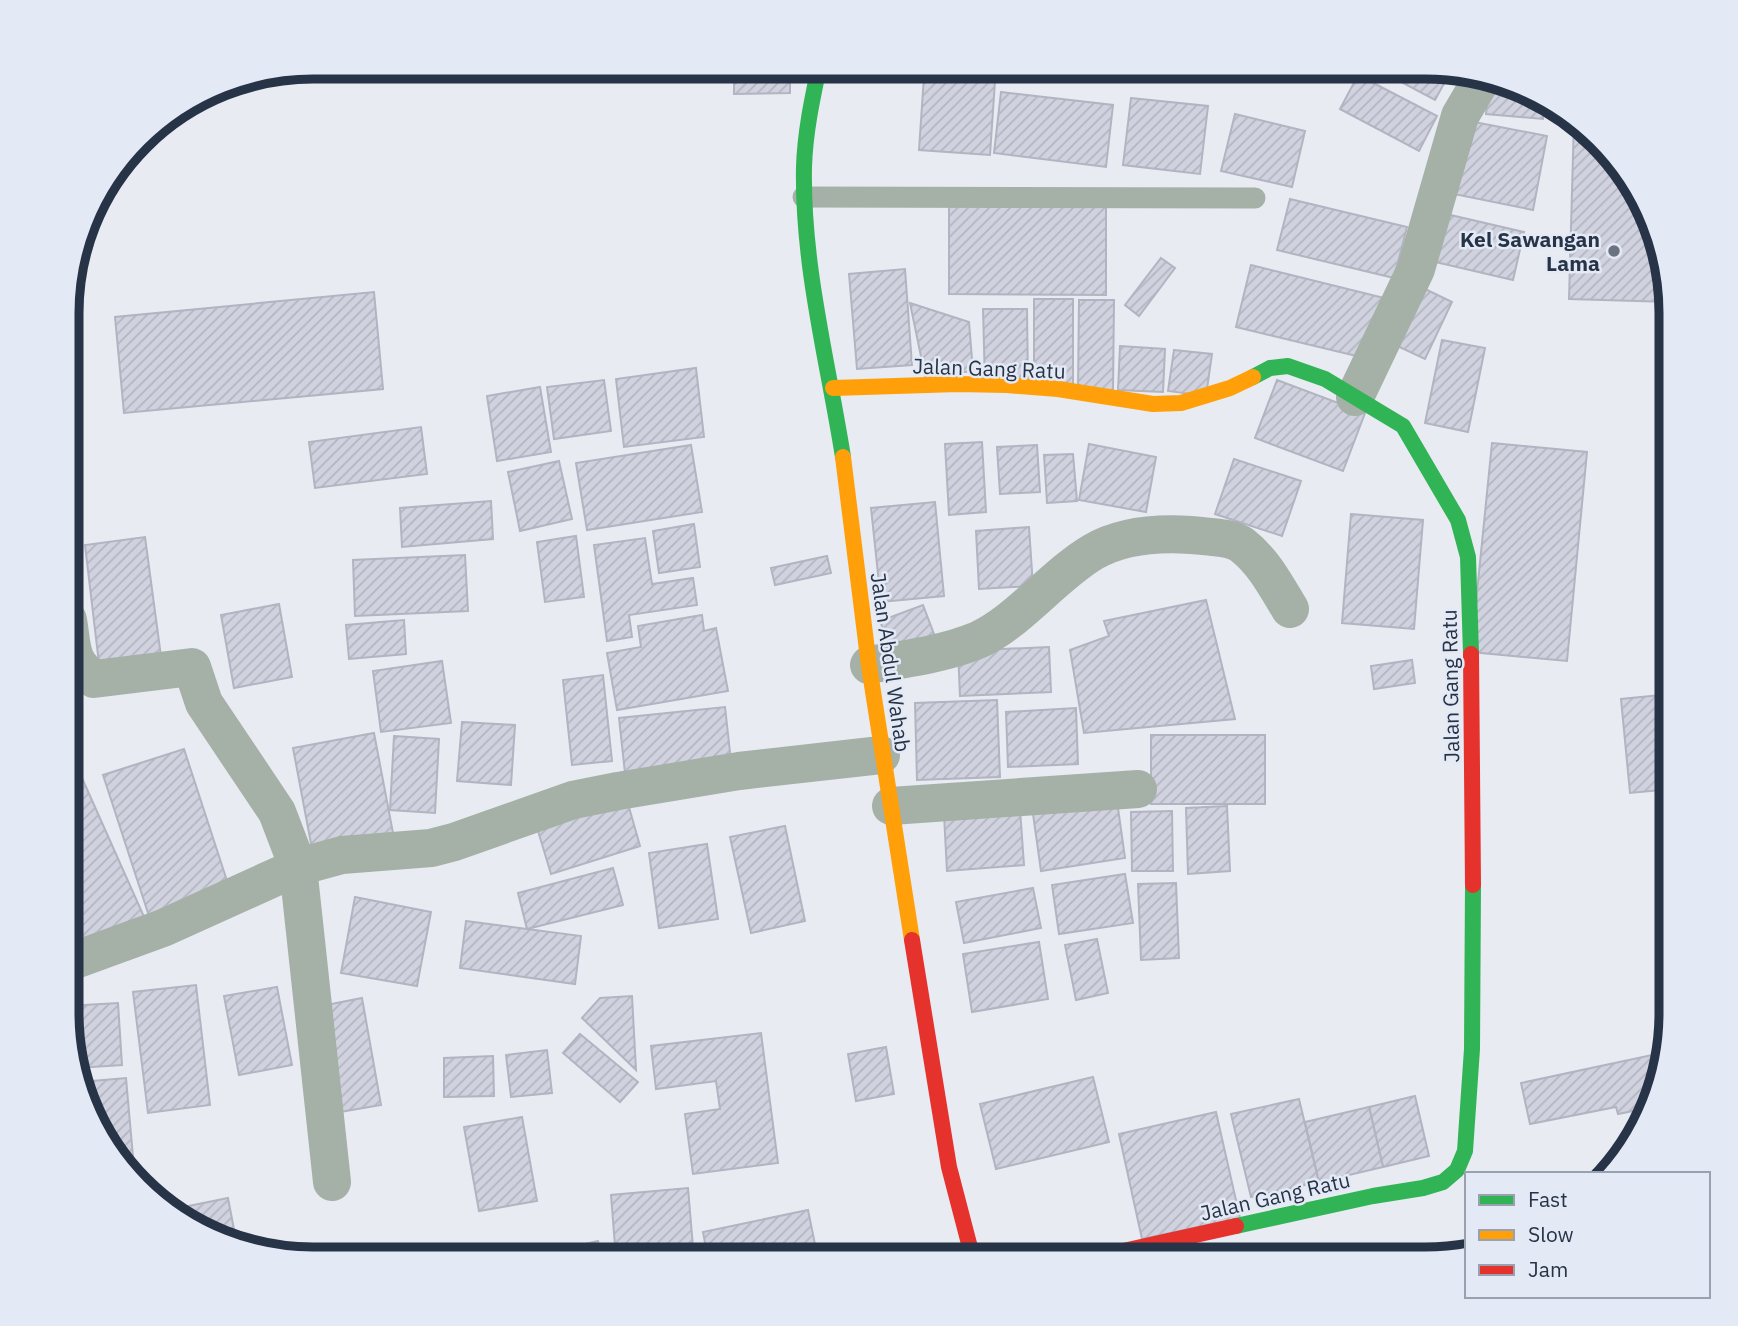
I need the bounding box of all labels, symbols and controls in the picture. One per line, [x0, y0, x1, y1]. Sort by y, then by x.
place label: Kel Sawangan Lama [1460, 225, 1600, 277]
marker: Kel Sawangan Lama [1606, 243, 1622, 259]
street label: Jalan Gang Ratu [912, 351, 1066, 385]
street label: Jalan Abdul Wahab [865, 570, 917, 754]
street label: Jalan Gang Ratu [1435, 609, 1465, 763]
street label: Jalan Gang Ratu [1197, 1165, 1353, 1227]
legend [1465, 1172, 1710, 1298]
text: Fast [1528, 1185, 1568, 1213]
text: Slow [1528, 1220, 1574, 1248]
text: Jam [1528, 1255, 1568, 1283]

